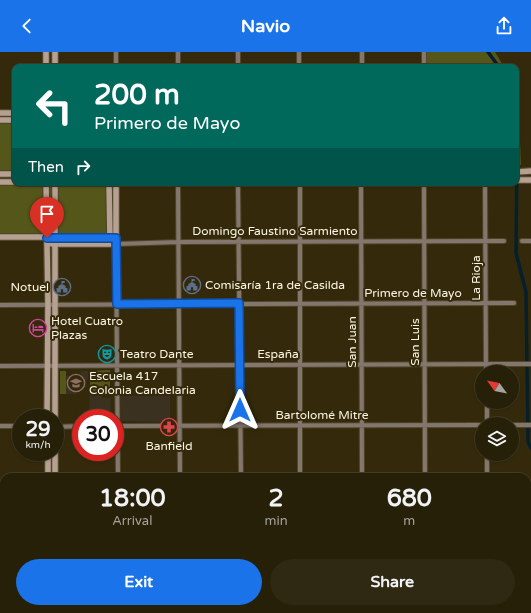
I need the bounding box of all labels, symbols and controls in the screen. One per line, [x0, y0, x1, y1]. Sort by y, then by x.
icon: back [16, 15, 38, 37]
text: Navio [241, 15, 290, 37]
icon: share [493, 15, 515, 37]
text: 200 m [94, 78, 180, 112]
icon: left [28, 80, 80, 132]
text: Primero de Mayo [94, 112, 240, 134]
icon: right [72, 156, 94, 178]
text: Then [28, 158, 64, 176]
pin [30, 197, 64, 238]
icon: arrive [36, 203, 58, 225]
street label: Domingo Faustino Sarmiento [192, 224, 358, 238]
street label: La Rioja [469, 255, 483, 301]
public building icon: Comisaría 1ra de Casilda [182, 275, 202, 295]
public building icon: Notuel [52, 277, 72, 297]
place label: Comisaría 1ra de Casilda [205, 278, 345, 292]
place label: Notuel [11, 280, 49, 294]
street label: Primero de Mayo [364, 286, 462, 300]
place label: Hotel Cuatro Plazas [51, 314, 123, 342]
street label: San Juan [345, 316, 359, 368]
hotel icon: Hotel Cuatro Plazas [28, 318, 48, 338]
street label: San Luis [408, 318, 422, 366]
theatre icon: Teatro Dante [97, 344, 117, 364]
place label: Teatro Dante [120, 347, 194, 361]
street label: España [257, 347, 299, 361]
north arrow [475, 365, 519, 409]
map controls [475, 365, 519, 461]
place label: Escuela 417 Colonia Candelaria [89, 369, 196, 397]
school or university icon: Escuela 417 Colonia Candelaria [66, 373, 86, 393]
position arrow [219, 389, 261, 431]
street label: Bartolomé Mitre [276, 408, 369, 422]
speed limit sign: 30 [72, 409, 124, 461]
pharmacy icon: Banfield [159, 417, 179, 437]
button: layers [475, 417, 519, 461]
text: 29 [25, 418, 51, 442]
text: km/h [25, 439, 51, 451]
place label: Banfield [145, 439, 193, 453]
text: 18:00 [99, 484, 166, 513]
text: 2 [269, 484, 284, 513]
text: 680 [387, 484, 432, 513]
text: Arrival [112, 513, 152, 529]
text: min [265, 513, 288, 529]
text: m [403, 513, 415, 529]
button: Exit [16, 559, 262, 605]
button: Share [270, 559, 515, 605]

